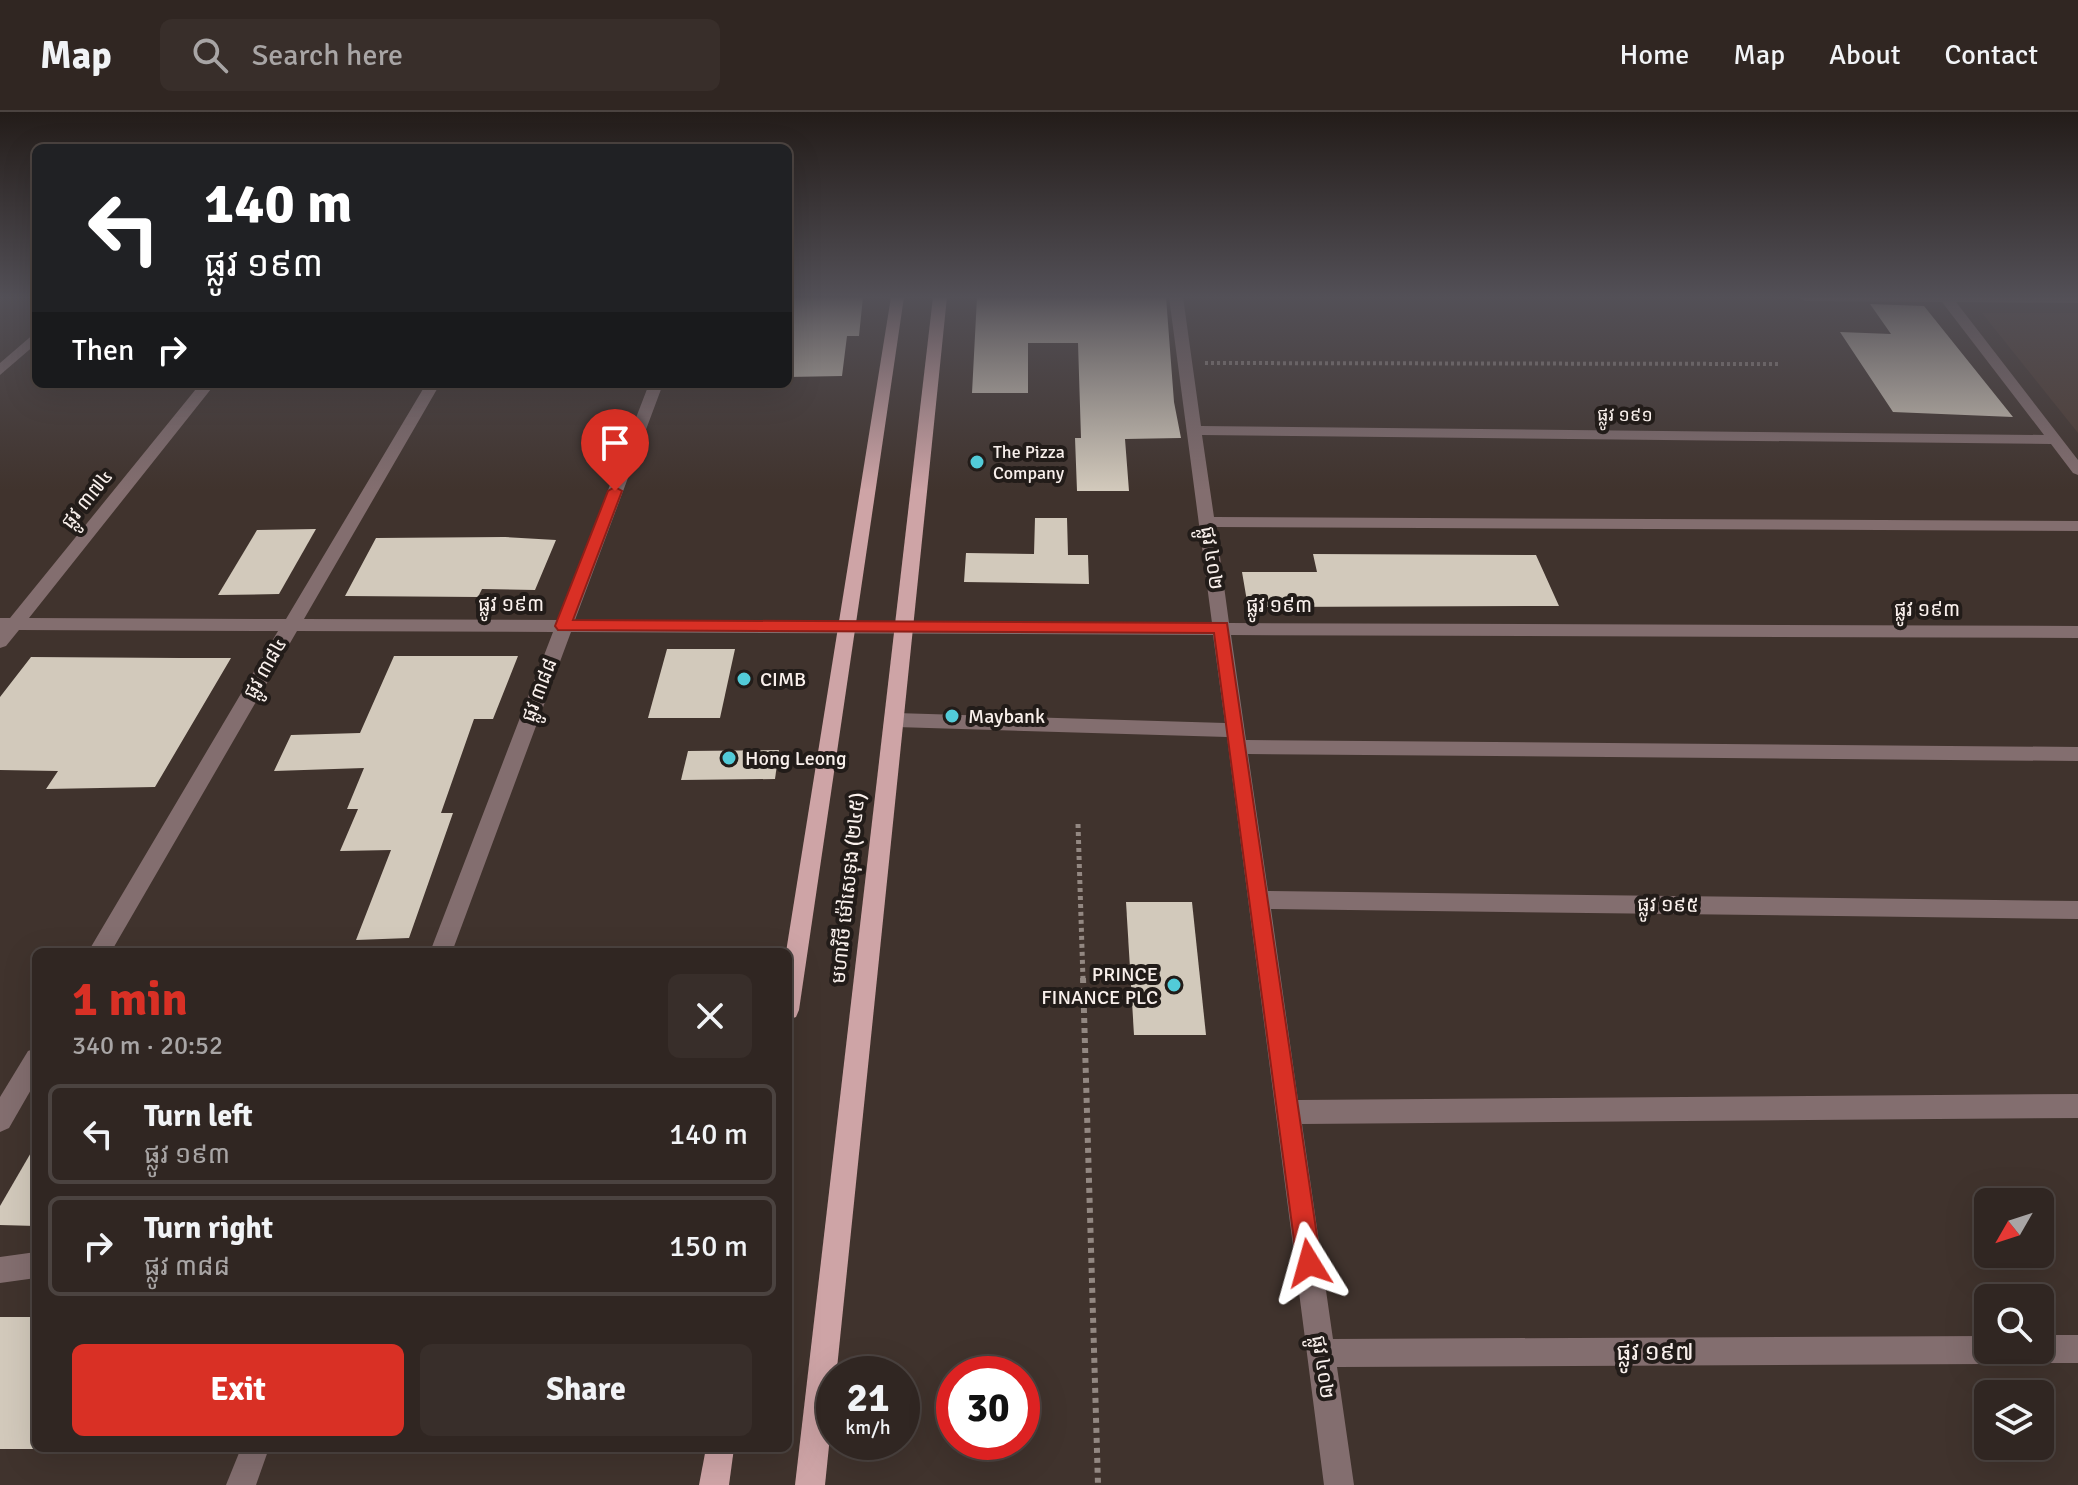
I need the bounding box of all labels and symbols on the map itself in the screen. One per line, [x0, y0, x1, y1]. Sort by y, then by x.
street label: ផ្លូវ ១៩១ [1597, 404, 1653, 432]
pin [581, 409, 649, 491]
place label: The Pizza Company [993, 441, 1065, 484]
marker: The Pizza Company [968, 453, 986, 471]
street label: ផ្លូវ ៣៧៤ [56, 464, 123, 537]
street label: ផ្លូវ ៤០២ [1189, 525, 1229, 592]
street label: ផ្លូវ ១៩៣ [478, 592, 544, 622]
street label: ផ្លូវ ១៩៣ [1246, 593, 1312, 623]
street label: ផ្លូវ ១៩៣ [1894, 597, 1960, 627]
street label: ផ្លូវ ៣៨៤ [238, 633, 298, 706]
street label: ផ្លូវ ៣៨៨ [515, 655, 568, 728]
place label: CIMB [760, 667, 806, 692]
marker: CIMB [735, 670, 753, 688]
place label: Maybank [968, 704, 1045, 729]
marker: Maybank [943, 707, 961, 725]
place label: Hong Leong [745, 746, 847, 771]
marker: Hong Leong [720, 749, 738, 767]
street label: មហាវិថី ម៉ៅសេទុង (២៤៥) [825, 791, 871, 985]
street label: ផ្លូវ ១៩៥ [1637, 892, 1699, 924]
place label: PRINCE FINANCE PLC [1041, 962, 1158, 1010]
marker: PRINCE FINANCE PLC [1165, 976, 1183, 994]
north arrow [1974, 1188, 2054, 1268]
position arrow [1267, 1221, 1351, 1305]
street label: ផ្លូវ ៤០២ [1300, 1334, 1340, 1401]
street label: ផ្លូវ ១៩៧ [1616, 1337, 1694, 1374]
speed limit sign: 30 [936, 1356, 1040, 1460]

